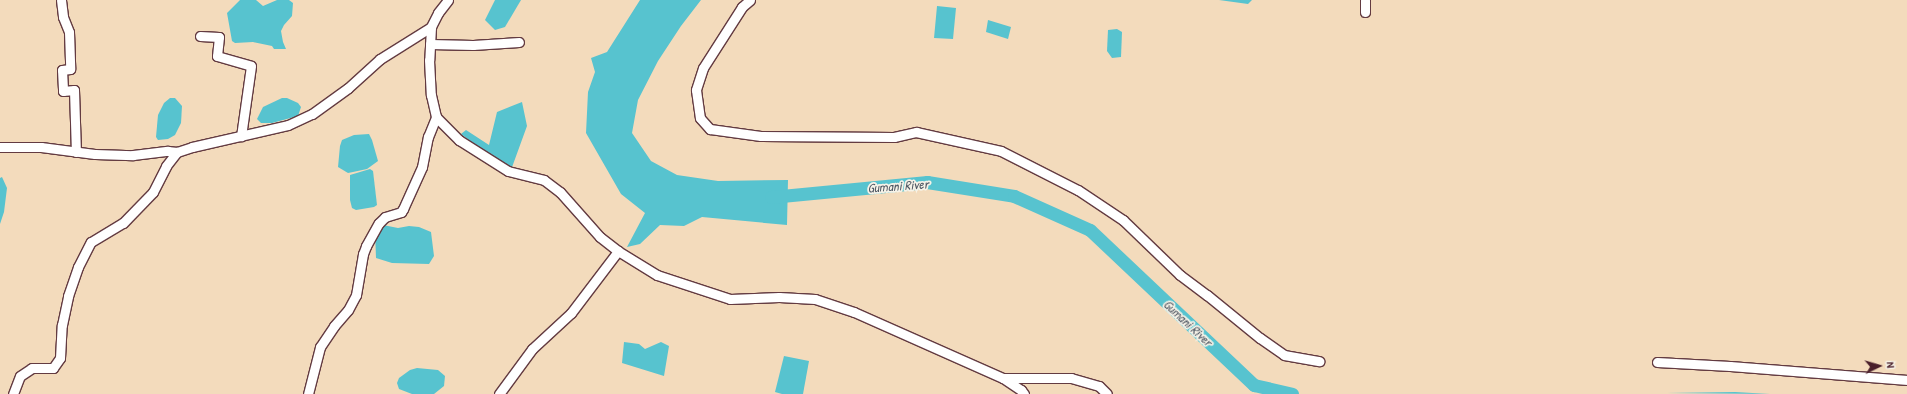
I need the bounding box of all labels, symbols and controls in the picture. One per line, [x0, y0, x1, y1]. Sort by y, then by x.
water label: Gumani River [867, 176, 929, 196]
water label: Gumani River [1160, 296, 1216, 350]
north arrow [1859, 346, 1899, 386]
text: N [1884, 361, 1898, 368]

